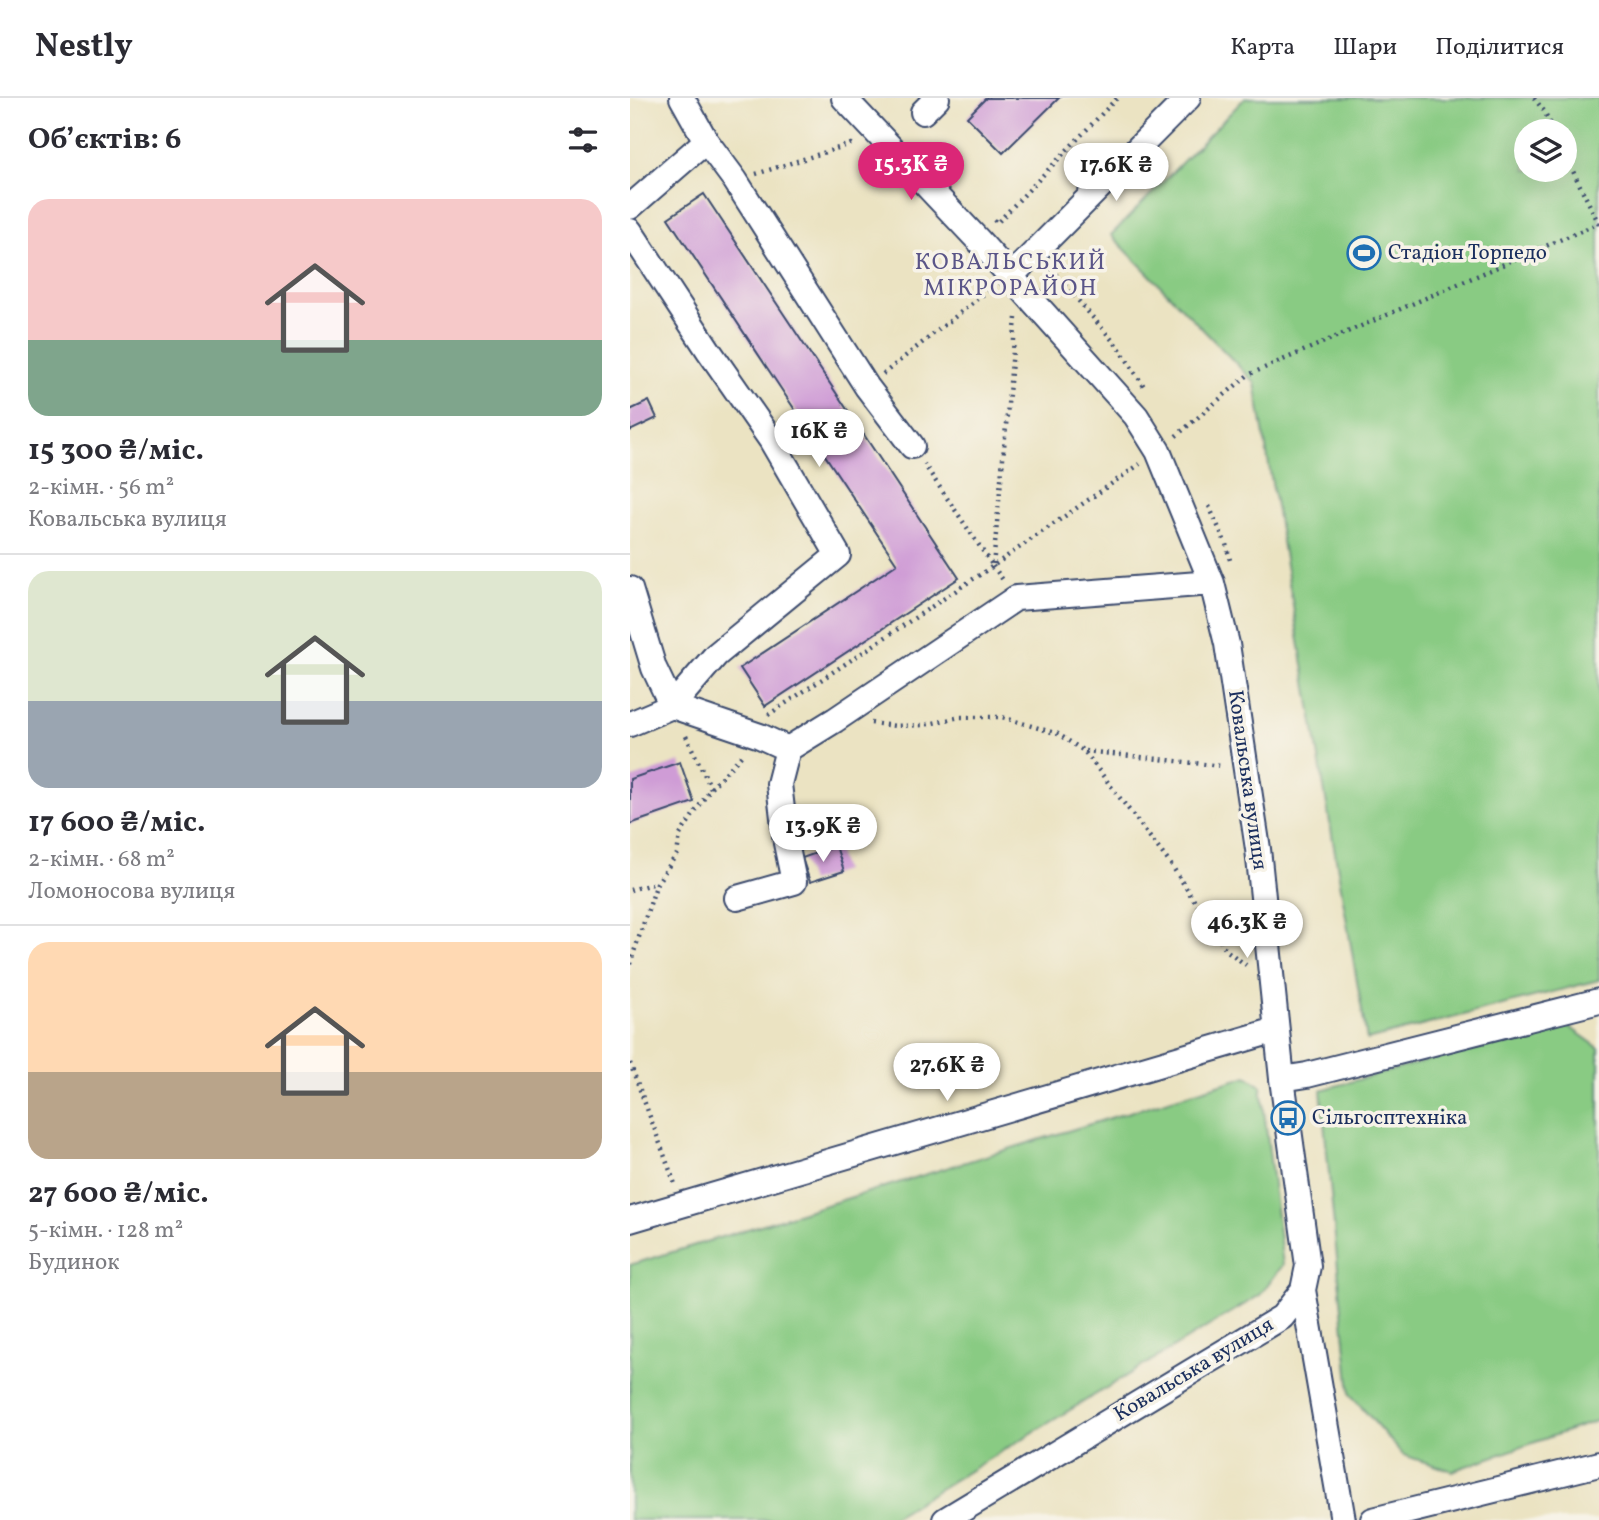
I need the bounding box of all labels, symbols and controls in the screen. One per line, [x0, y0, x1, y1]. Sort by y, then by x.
text: Nestly [35, 25, 133, 71]
text: Карта [1230, 31, 1295, 65]
text: Шари [1333, 31, 1397, 65]
text: Поділитися [1435, 31, 1564, 65]
text: Об’єктів: 6 [28, 119, 181, 161]
map controls [1514, 119, 1577, 182]
button: layers [1514, 119, 1577, 182]
icon: filters [564, 121, 602, 159]
pin: 15.3K ₴ [846, 142, 976, 202]
pin: 17.6K ₴ [1051, 144, 1181, 203]
text: 15.3K ₴ [874, 149, 948, 181]
text: 17.6K ₴ [1080, 150, 1152, 182]
sports icon: Стадіон Торпедо [1345, 234, 1383, 272]
place label: Стадіон Торпедо [1388, 239, 1547, 268]
icon: home [252, 245, 378, 371]
district label: КОВАЛЬСЬКИЙ МІКРОРАЙОН [915, 247, 1107, 305]
pin: 16K ₴ [770, 410, 868, 469]
text: 16K ₴ [790, 416, 848, 448]
text: 15 300 ₴/міс. [28, 430, 204, 472]
text: 2-кімн. · 56 m² [28, 472, 174, 504]
text: Ковальська вулиця [28, 504, 227, 536]
icon: home [252, 617, 378, 743]
street label: Ковальська вулиця [1220, 688, 1274, 872]
text: 17 600 ₴/міс. [28, 802, 206, 844]
pin: 13.9K ₴ [758, 804, 888, 864]
text: 13.9K ₴ [785, 811, 861, 843]
text: 2-кімн. · 68 m² [28, 844, 175, 876]
text: Ломоносова вулиця [28, 876, 235, 908]
pin: 46.3K ₴ [1182, 900, 1312, 960]
text: 46.3K ₴ [1207, 907, 1287, 939]
icon: home [252, 988, 378, 1114]
pin: 27.6K ₴ [882, 1044, 1012, 1103]
text: 27.6K ₴ [909, 1050, 985, 1082]
bus stop icon: Сільгосптехніка [1269, 1099, 1307, 1137]
place label: Сільгосптехніка [1312, 1104, 1468, 1133]
text: 27 600 ₴/міс. [28, 1173, 209, 1215]
text: 5-кімн. · 128 m² [28, 1215, 183, 1247]
text: Будинок [28, 1247, 119, 1279]
street label: Ковальська вулиця [1109, 1311, 1279, 1429]

